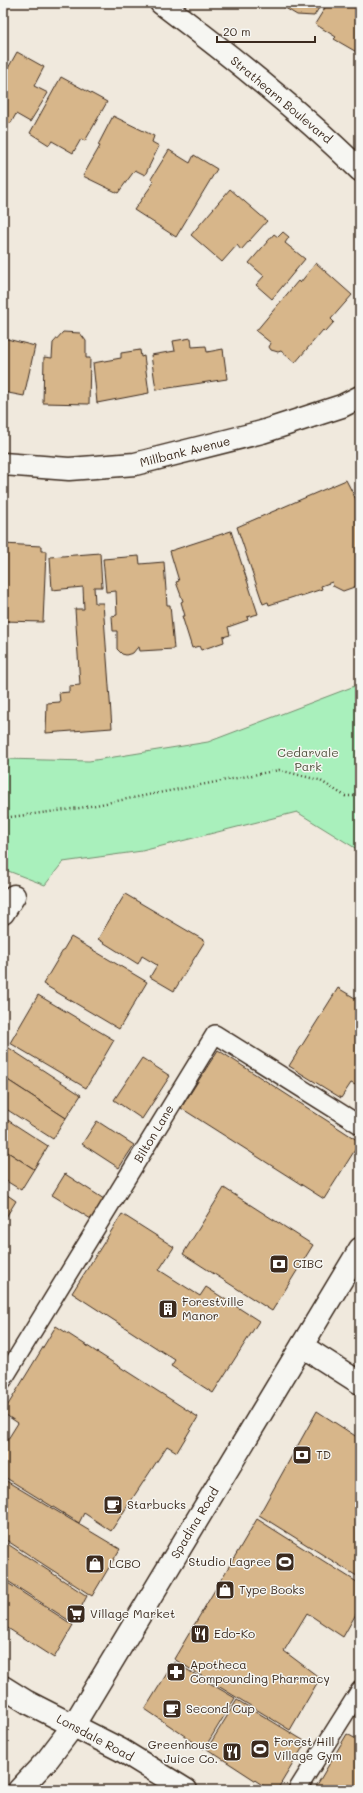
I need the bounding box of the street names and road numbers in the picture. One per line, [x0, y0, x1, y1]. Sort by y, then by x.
street label: Strathearn Boulevard [227, 52, 336, 147]
street label: Millbank Avenue [138, 432, 232, 470]
street label: Bilton Lane [130, 1102, 177, 1165]
street label: Spadina Road [166, 1483, 222, 1561]
street label: Lonsdale Road [54, 1710, 137, 1764]

